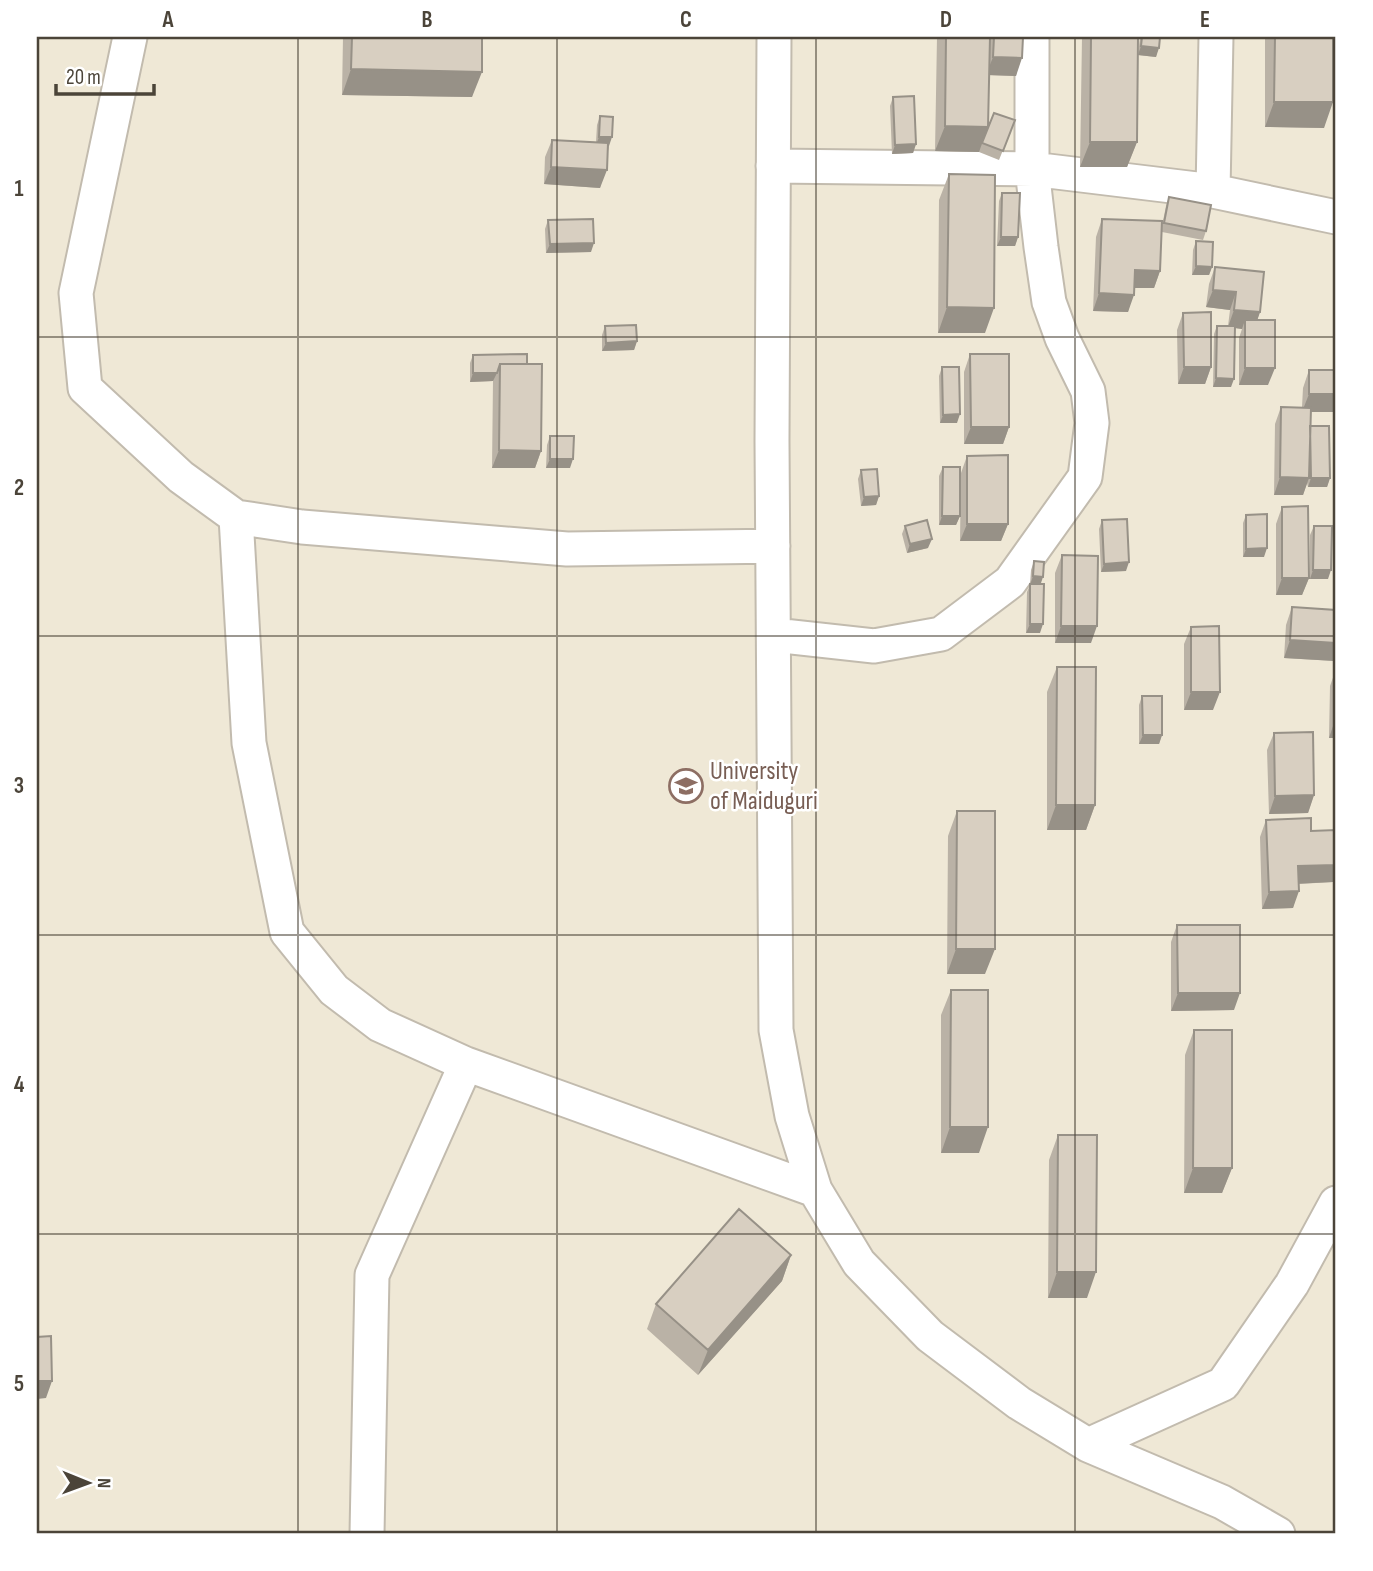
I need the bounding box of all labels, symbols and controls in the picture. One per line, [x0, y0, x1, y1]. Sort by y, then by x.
text: A [162, 6, 175, 34]
text: B [422, 6, 433, 34]
text: C [680, 6, 692, 34]
text: D [940, 6, 952, 34]
text: E [1200, 6, 1210, 34]
scale bar [56, 52, 154, 96]
text: 20 m [66, 65, 101, 90]
text: 1 [14, 175, 24, 203]
text: 2 [14, 474, 24, 502]
place label: University of Maiduguri [710, 756, 818, 817]
school or university icon: University of Maiduguri [667, 767, 705, 805]
text: 3 [14, 772, 24, 800]
text: 4 [14, 1071, 25, 1099]
text: 5 [14, 1370, 24, 1398]
north arrow [52, 1448, 122, 1518]
text: N [92, 1478, 115, 1489]

